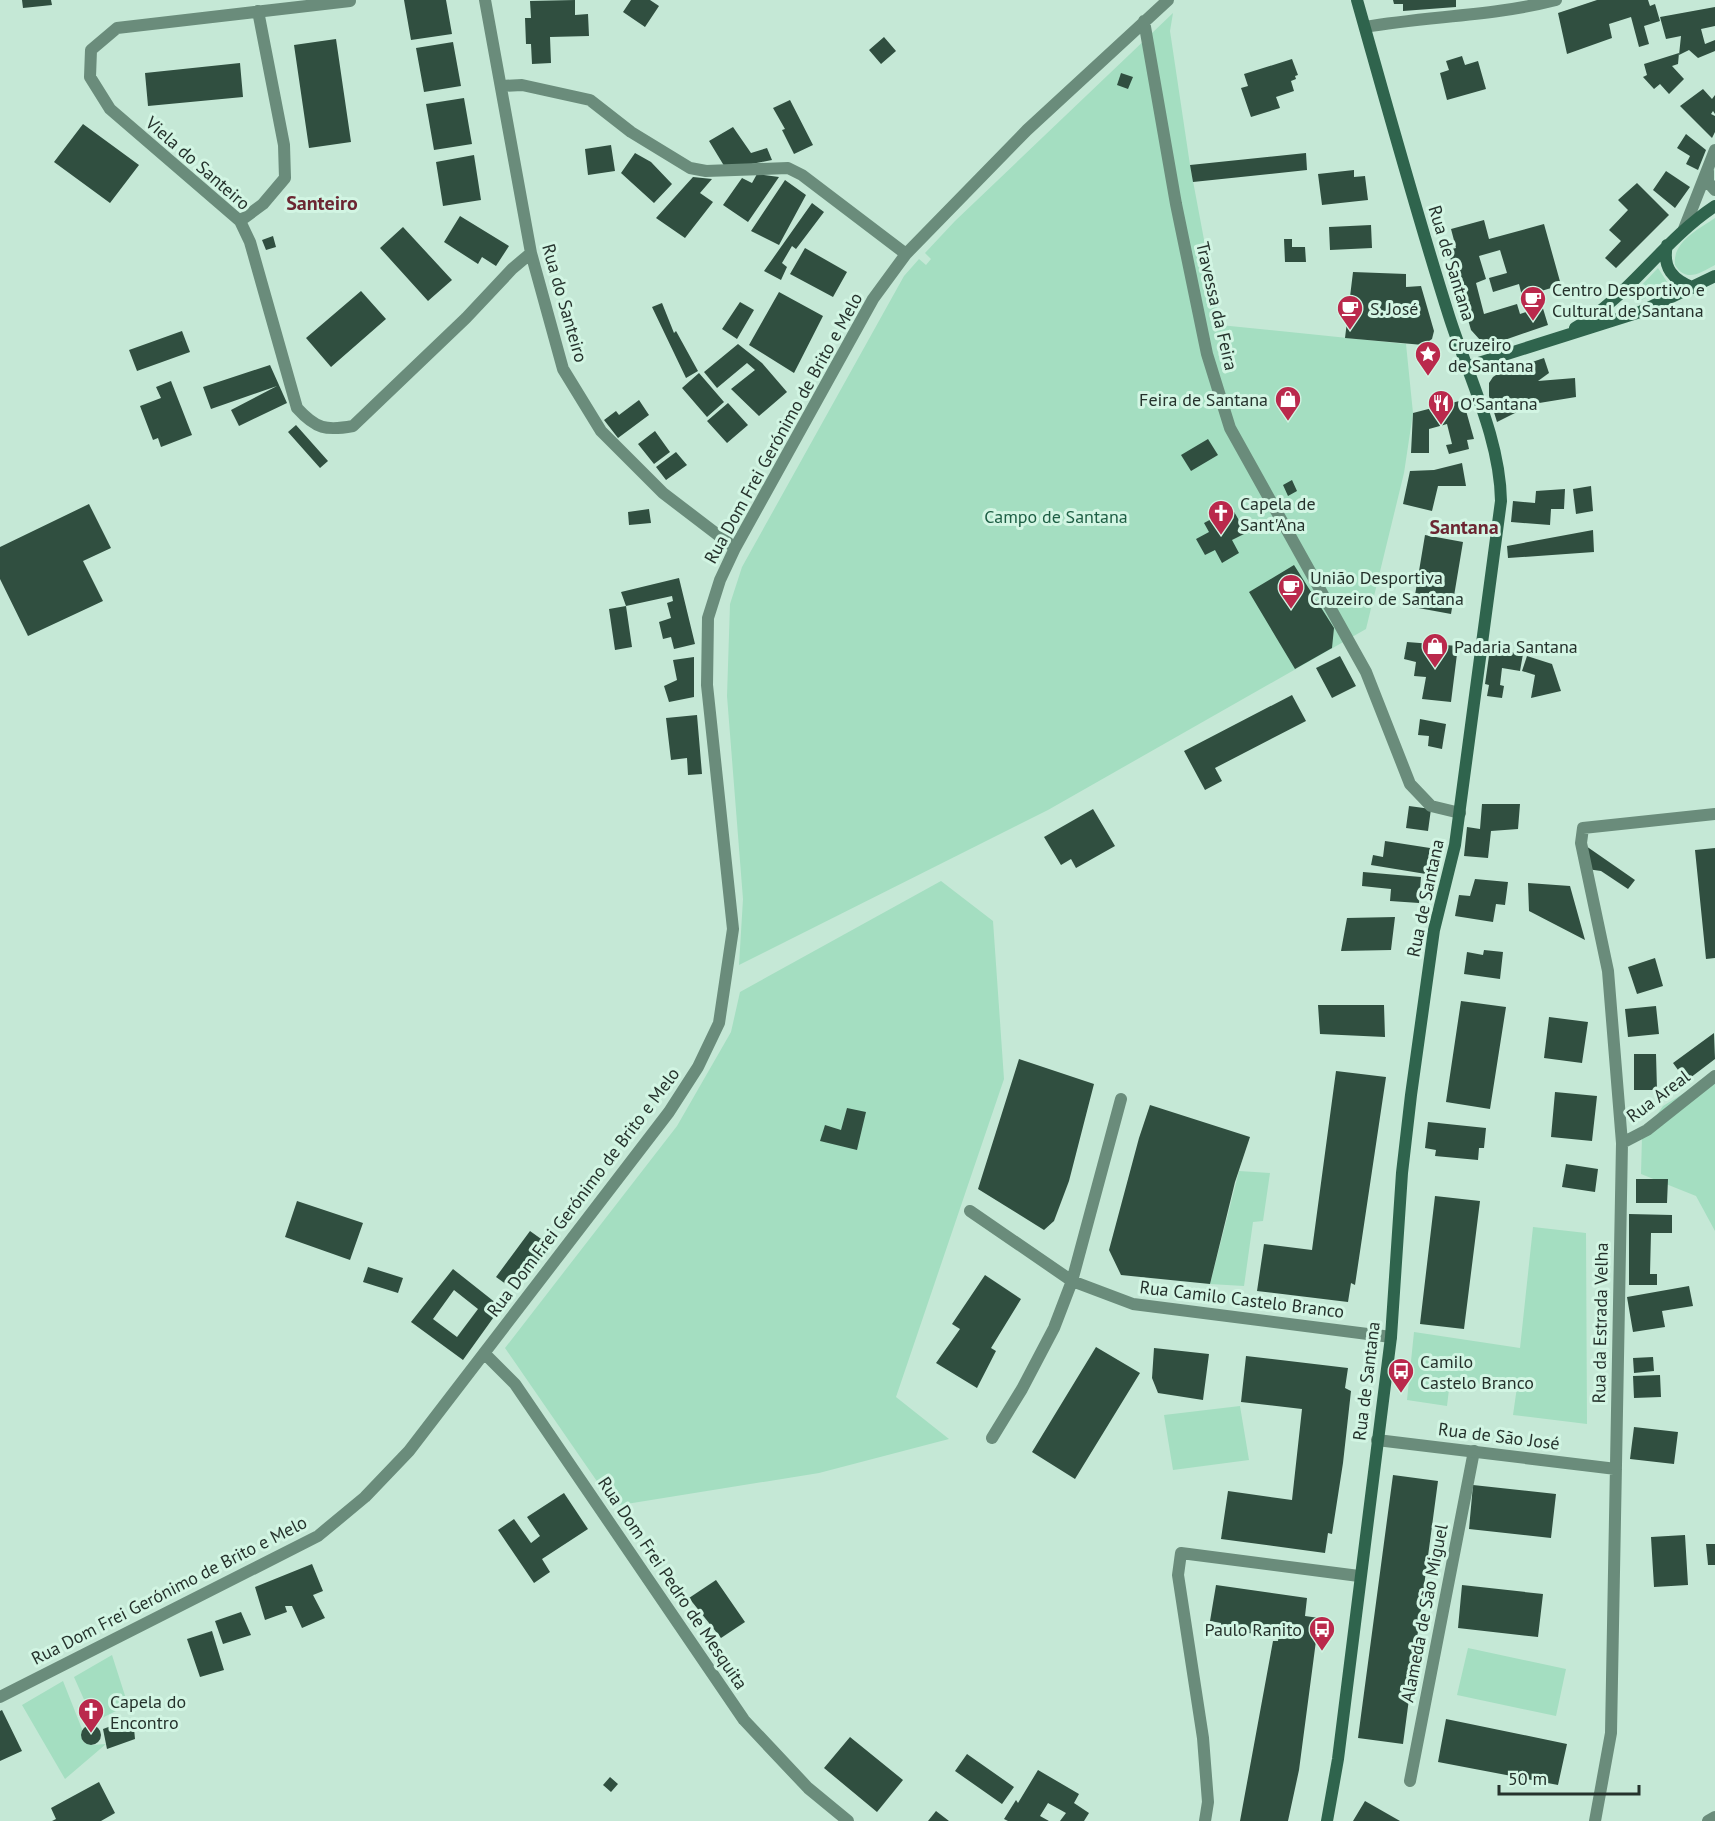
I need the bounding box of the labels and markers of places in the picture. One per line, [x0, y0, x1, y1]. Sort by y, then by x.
place label: Centro Desportivo e Cultural de Santana [1552, 278, 1705, 322]
cafe icon: Centro Desportivo e Cultural de Santana [1518, 284, 1548, 322]
cafe icon: S. José [1335, 293, 1365, 331]
place label: S. José [1370, 297, 1418, 320]
place label: Cruzeiro de Santana [1448, 333, 1534, 377]
place icon: Cruzeiro de Santana [1413, 339, 1443, 377]
shop icon: Feira de Santana [1273, 384, 1303, 422]
place label: Feira de Santana [1139, 388, 1268, 411]
restaurant icon: O'Santana [1426, 388, 1456, 426]
place label: O'Santana [1460, 392, 1538, 415]
place label: Capela de Sant'Ana [1240, 492, 1316, 536]
church icon: Capela de Sant'Ana [1206, 498, 1236, 536]
place label: União Desportiva Cruzeiro de Santana [1310, 566, 1464, 610]
cafe icon: União Desportiva Cruzeiro de Santana [1276, 572, 1306, 610]
shop icon: Padaria Santana [1420, 631, 1450, 669]
place label: Padaria Santana [1454, 635, 1578, 658]
place label: Camilo Castelo Branco [1420, 1350, 1534, 1394]
bus stop icon: Camilo Castelo Branco [1386, 1356, 1416, 1394]
bus stop icon: Paulo Ranito [1307, 1614, 1337, 1652]
place label: Paulo Ranito [1205, 1618, 1302, 1641]
place label: Capela do Encontro [110, 1690, 186, 1734]
church icon: Capela do Encontro [76, 1696, 106, 1734]

